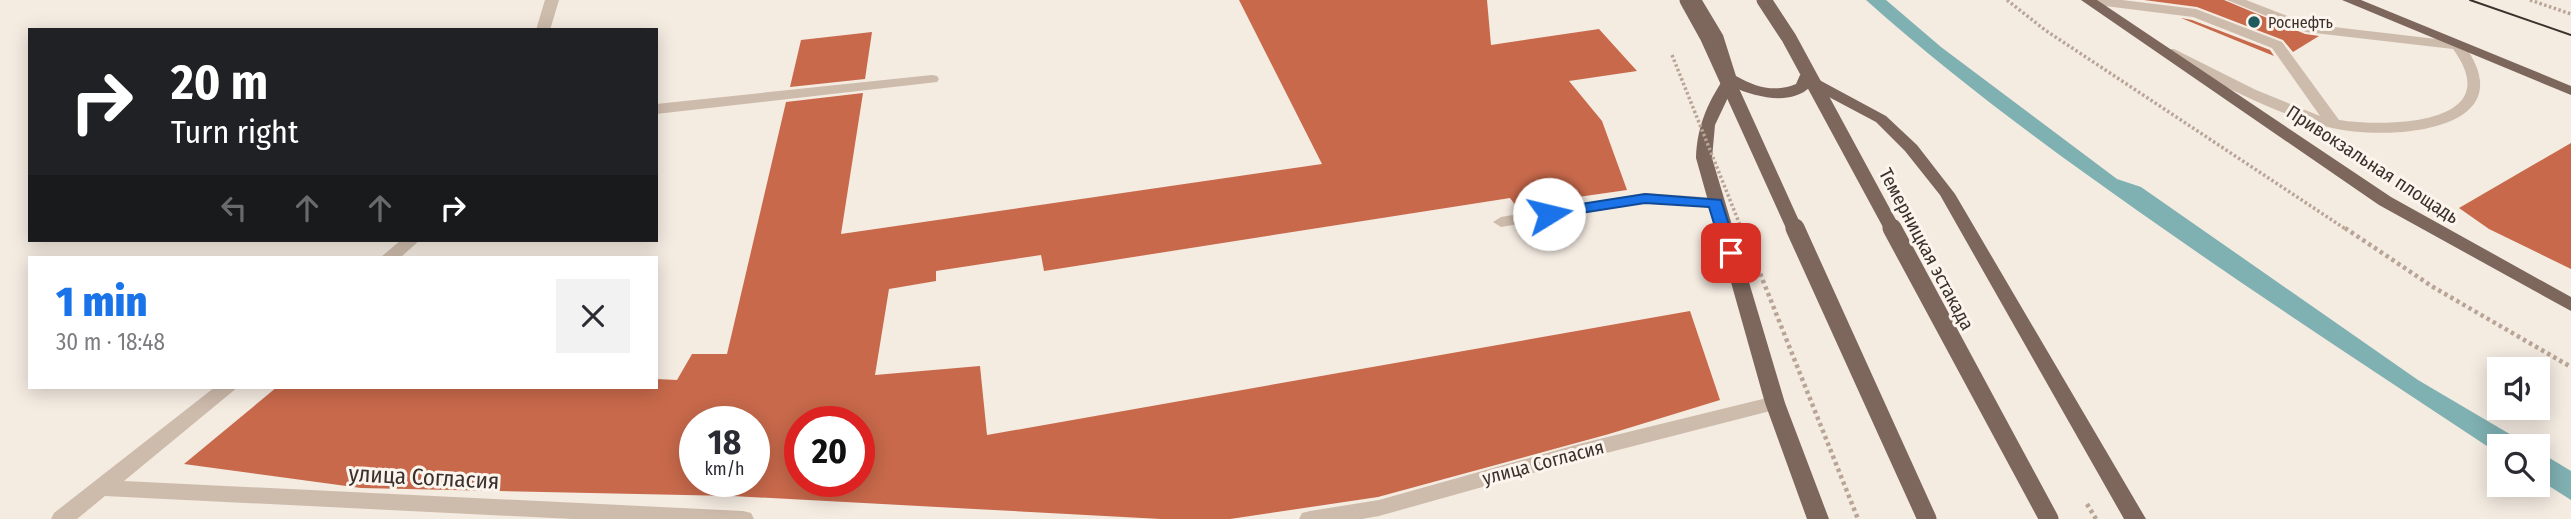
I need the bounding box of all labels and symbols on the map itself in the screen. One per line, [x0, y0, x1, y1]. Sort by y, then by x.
place label: Роснефть [2268, 13, 2333, 32]
marker: Роснефть [2246, 14, 2262, 30]
street label: Привокзальная площадь [2282, 100, 2463, 229]
street label: Темерницкая эстакада [1874, 164, 1979, 334]
position arrow [1512, 177, 1586, 251]
pin [1701, 223, 1761, 283]
speed limit sign: 20 [784, 406, 875, 497]
street label: улица Согласия [1480, 435, 1606, 490]
street label: улица Согласия [348, 459, 500, 495]

